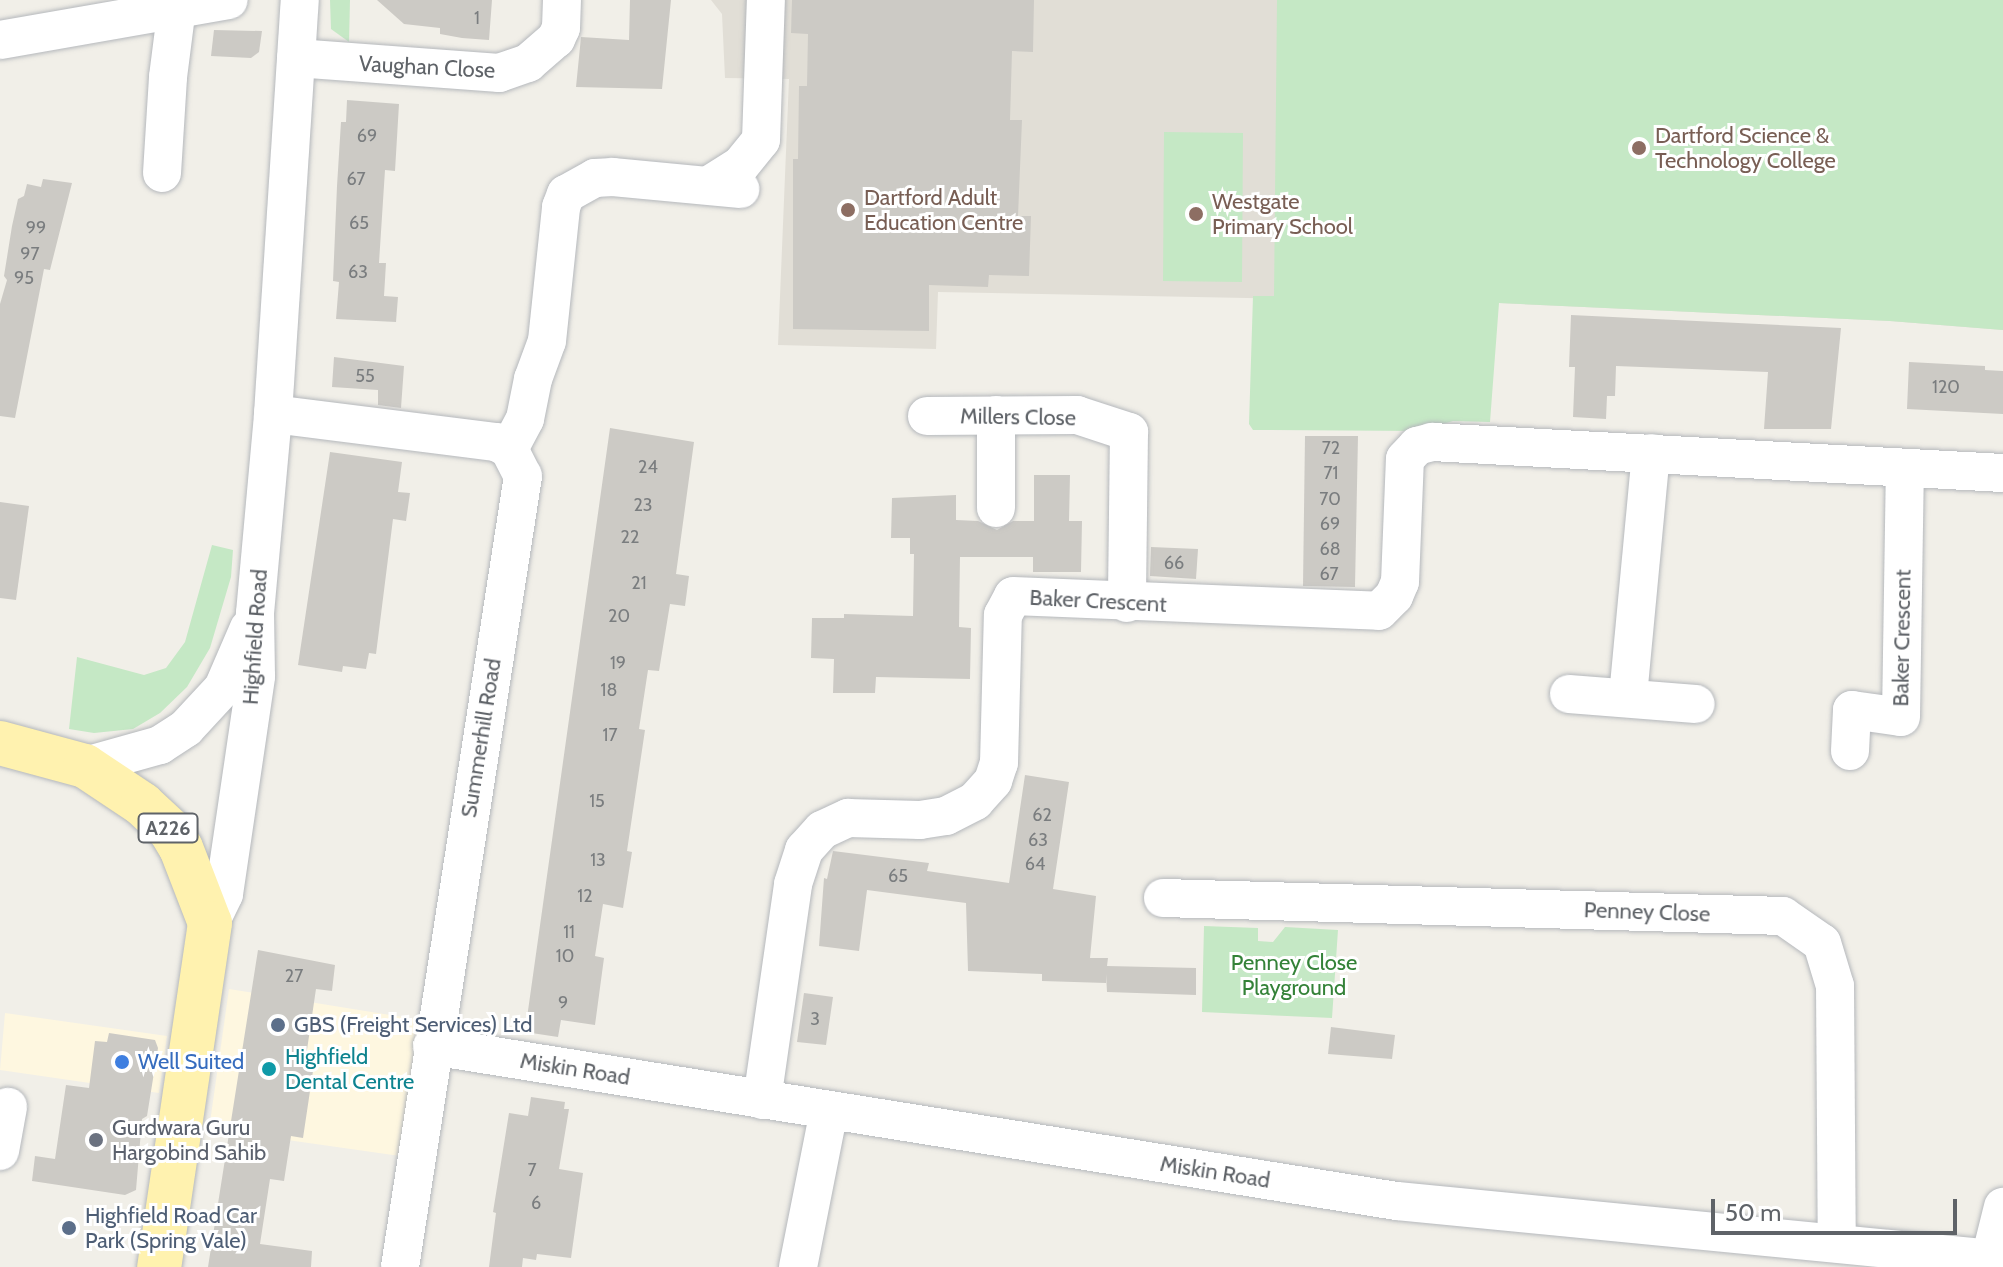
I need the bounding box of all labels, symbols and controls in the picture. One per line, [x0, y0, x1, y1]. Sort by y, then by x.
house number: 1 [474, 7, 480, 29]
street label: Vaughan Close [358, 50, 496, 84]
place label: Dartford Science & Technology College [1655, 122, 1836, 174]
house number: 69 [357, 125, 377, 147]
marker: Dartford Science & Technology College [1630, 139, 1648, 157]
house number: 67 [346, 168, 366, 190]
place label: Dartford Adult Education Centre [864, 184, 1023, 236]
place label: Westgate Primary School [1212, 188, 1353, 240]
marker: Dartford Adult Education Centre [839, 201, 857, 219]
marker: Westgate Primary School [1187, 205, 1205, 223]
house number: 65 [349, 212, 369, 234]
house number: 99 [26, 217, 46, 239]
house number: 97 [20, 243, 40, 265]
house number: 63 [348, 261, 368, 283]
house number: 95 [14, 267, 34, 289]
house number: 55 [355, 365, 375, 387]
house number: 120 [1932, 376, 1960, 398]
street label: Millers Close [960, 403, 1076, 431]
house number: 72 [1322, 437, 1340, 459]
house number: 24 [638, 456, 658, 478]
house number: 71 [1324, 462, 1338, 484]
house number: 70 [1319, 488, 1341, 510]
house number: 23 [633, 494, 653, 516]
house number: 69 [1320, 513, 1340, 535]
house number: 22 [621, 526, 639, 548]
house number: 68 [1319, 538, 1341, 560]
house number: 66 [1164, 552, 1184, 574]
house number: 67 [1319, 563, 1339, 585]
street label: Highfield Road [237, 568, 273, 706]
street label: Baker Crescent [1888, 569, 1916, 707]
house number: 21 [631, 572, 647, 594]
street label: Baker Crescent [1029, 584, 1167, 618]
house number: 20 [608, 605, 630, 627]
house number: 19 [610, 652, 626, 674]
street label: Summerhill Road [455, 657, 507, 819]
house number: 18 [601, 679, 617, 701]
house number: 17 [603, 724, 617, 746]
house number: 15 [589, 790, 605, 812]
house number: 62 [1032, 804, 1052, 826]
road number: A226 [136, 812, 200, 844]
house number: 63 [1028, 829, 1048, 851]
house number: 13 [590, 849, 606, 871]
house number: 64 [1025, 853, 1045, 875]
house number: 65 [888, 865, 908, 887]
house number: 12 [577, 885, 593, 907]
street label: Penney Close [1583, 897, 1711, 927]
house number: 11 [563, 921, 575, 943]
house number: 10 [556, 945, 574, 967]
park label: Penney Close Playground [1231, 949, 1357, 1000]
house number: 27 [285, 965, 303, 987]
house number: 9 [558, 992, 568, 1014]
house number: 3 [810, 1008, 820, 1030]
place label: GBS (Freight Services) Ltd [294, 1012, 532, 1038]
marker: GBS (Freight Services) Ltd [269, 1016, 287, 1034]
place label: Highfield Dental Centre [285, 1043, 414, 1094]
street label: Miskin Road [518, 1047, 632, 1091]
place label: Well Suited [138, 1049, 244, 1075]
marker: Well Suited [113, 1053, 131, 1071]
marker: Highfield Dental Centre [260, 1060, 278, 1078]
place label: Gurdwara Guru Hargobind Sahib [112, 1114, 266, 1166]
marker: Gurdwara Guru Hargobind Sahib [87, 1131, 105, 1149]
street label: Miskin Road [1158, 1150, 1272, 1194]
house number: 7 [527, 1159, 537, 1181]
scale bar [1715, 1183, 1961, 1233]
house number: 6 [531, 1192, 541, 1214]
text: 50 m [1725, 1198, 1781, 1227]
place label: Highfield Road Car Park (Spring Vale) [85, 1202, 257, 1254]
marker: Highfield Road Car Park (Spring Vale) [60, 1219, 78, 1237]

